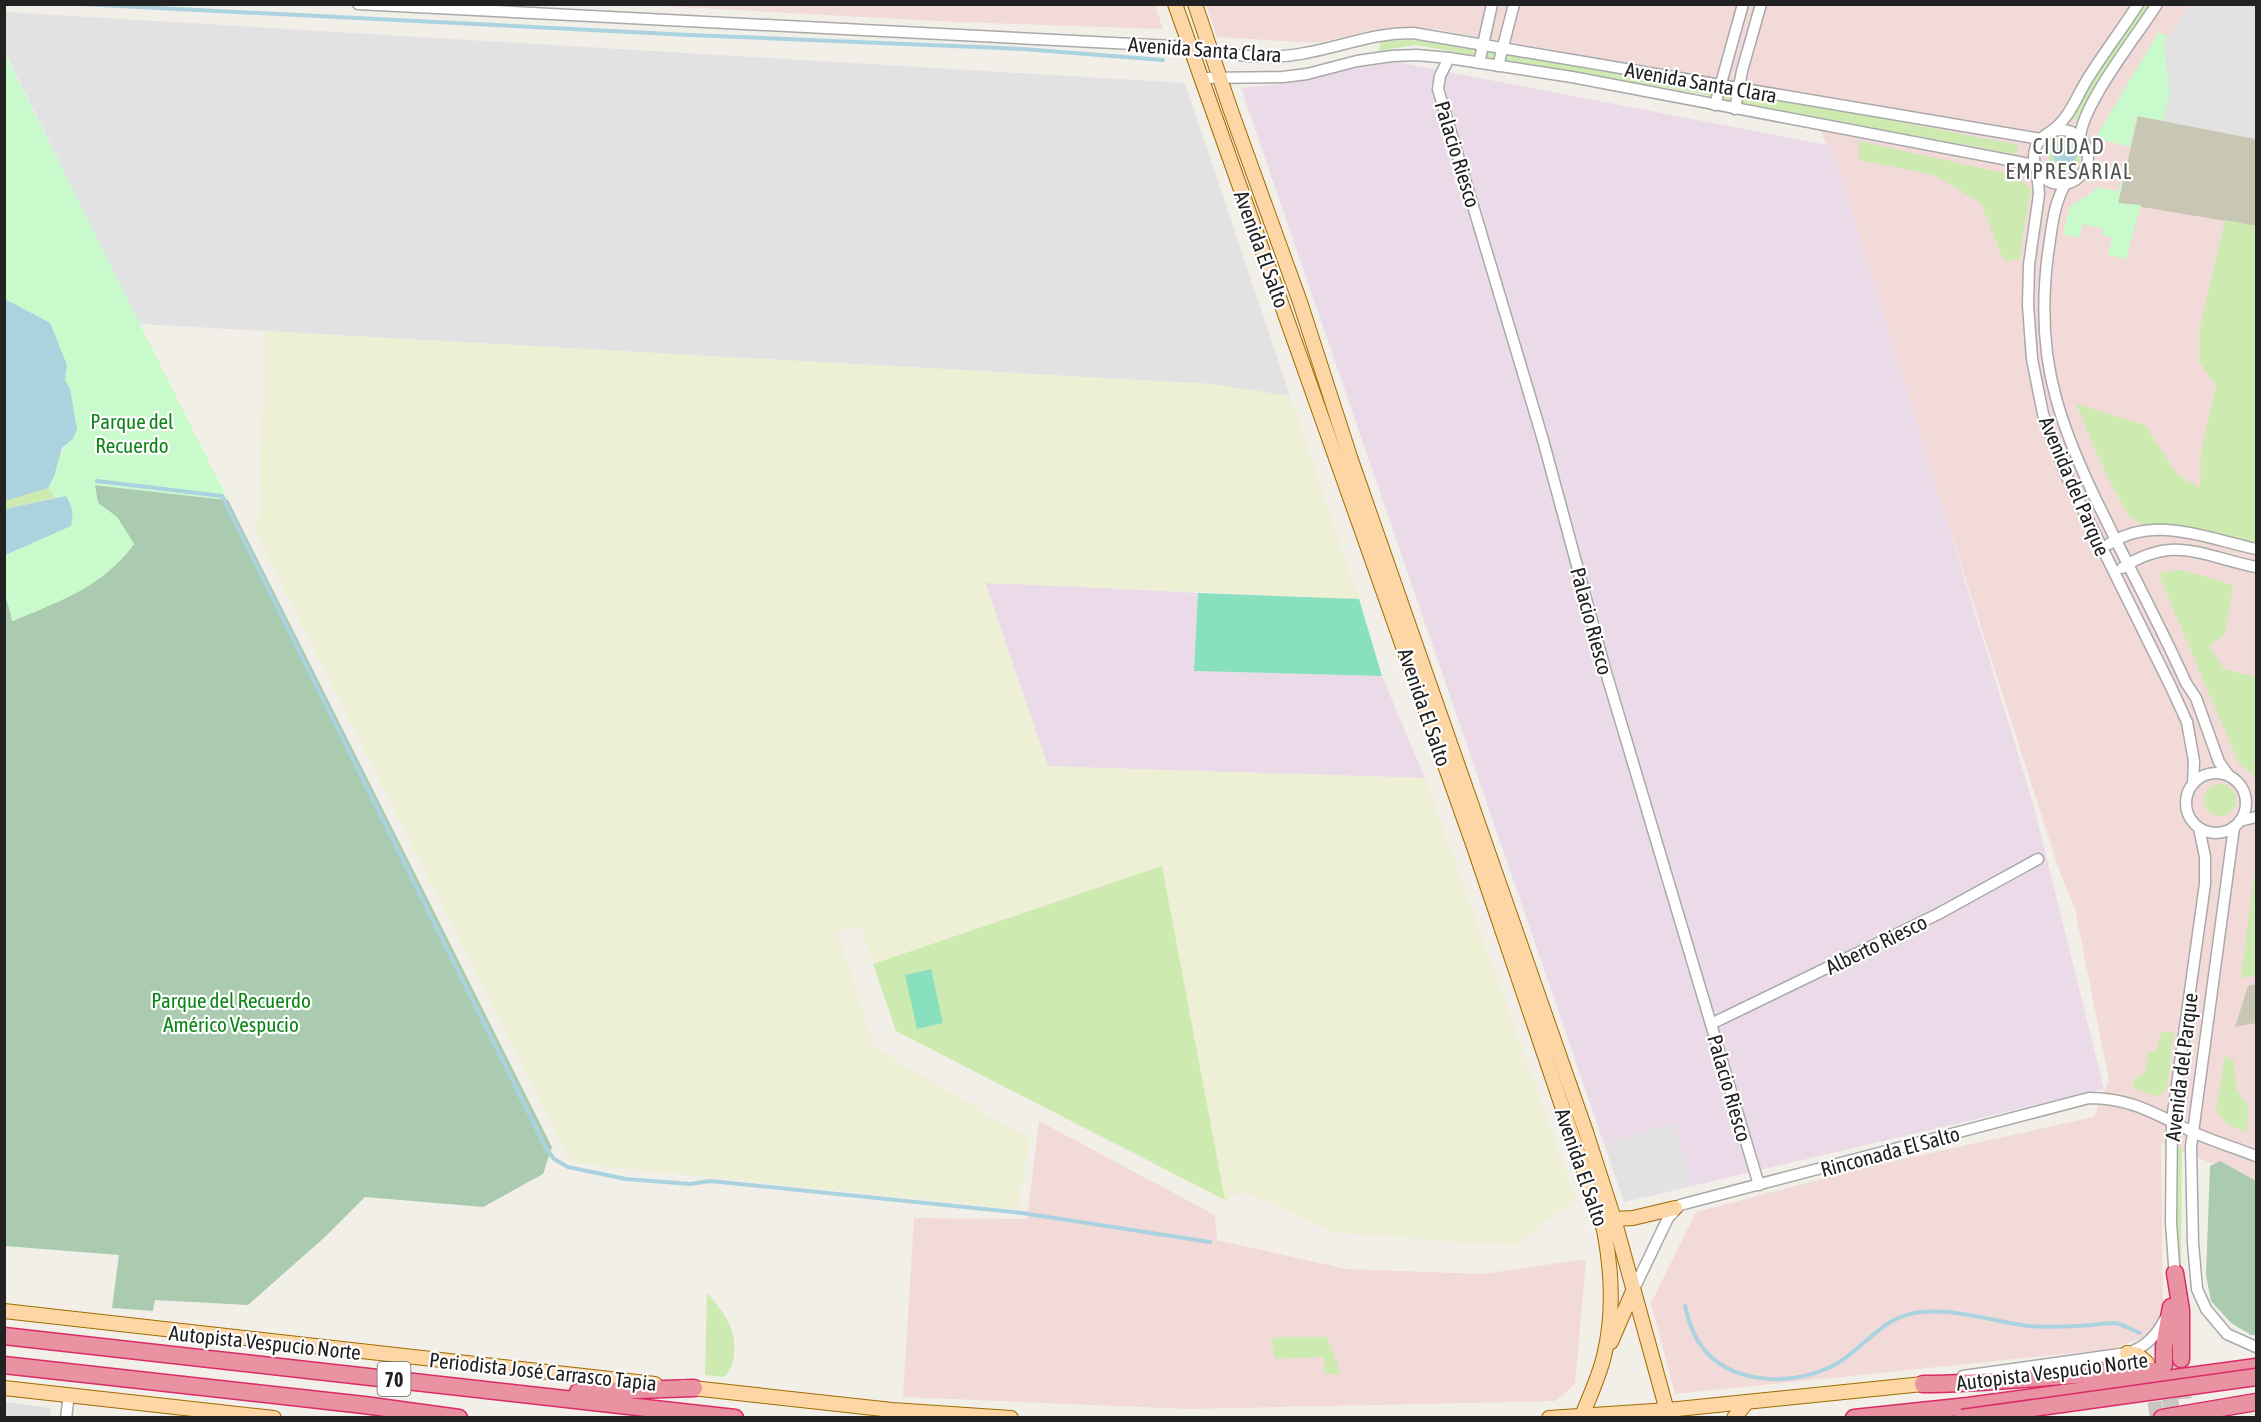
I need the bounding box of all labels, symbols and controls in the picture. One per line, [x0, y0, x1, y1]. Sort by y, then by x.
street label: Avenida Santa Clara [1128, 32, 1282, 66]
street label: Avenida Santa Clara [1623, 57, 1779, 107]
street label: Palacio Riesco [1430, 98, 1486, 210]
district label: CIUDAD EMPRESARIAL [2005, 133, 2133, 184]
street label: Avenida El Salto [1230, 187, 1294, 311]
park label: Parque del Recuerdo [90, 409, 174, 457]
street label: Avenida del Parque [2035, 413, 2115, 559]
street label: Palacio Riesco [1566, 565, 1618, 677]
street label: Avenida El Salto [1394, 645, 1456, 769]
street label: Alberto Riesco [1821, 909, 1931, 979]
park label: Parque del Recuerdo Américo Vespucio [151, 988, 311, 1036]
street label: Avenida del Parque [2160, 991, 2202, 1143]
street label: Palacio Riesco [1703, 1032, 1757, 1144]
street label: Avenida El Salto [1551, 1105, 1613, 1229]
street label: Rinconada El Salto [1818, 1121, 1962, 1181]
street label: Autopista Vespucio Norte [168, 1320, 362, 1364]
street label: Periodista José Carrasco Tapia [428, 1347, 658, 1395]
street label: Autopista Vespucio Norte [1955, 1347, 2149, 1395]
road number: 70 [378, 1362, 410, 1396]

